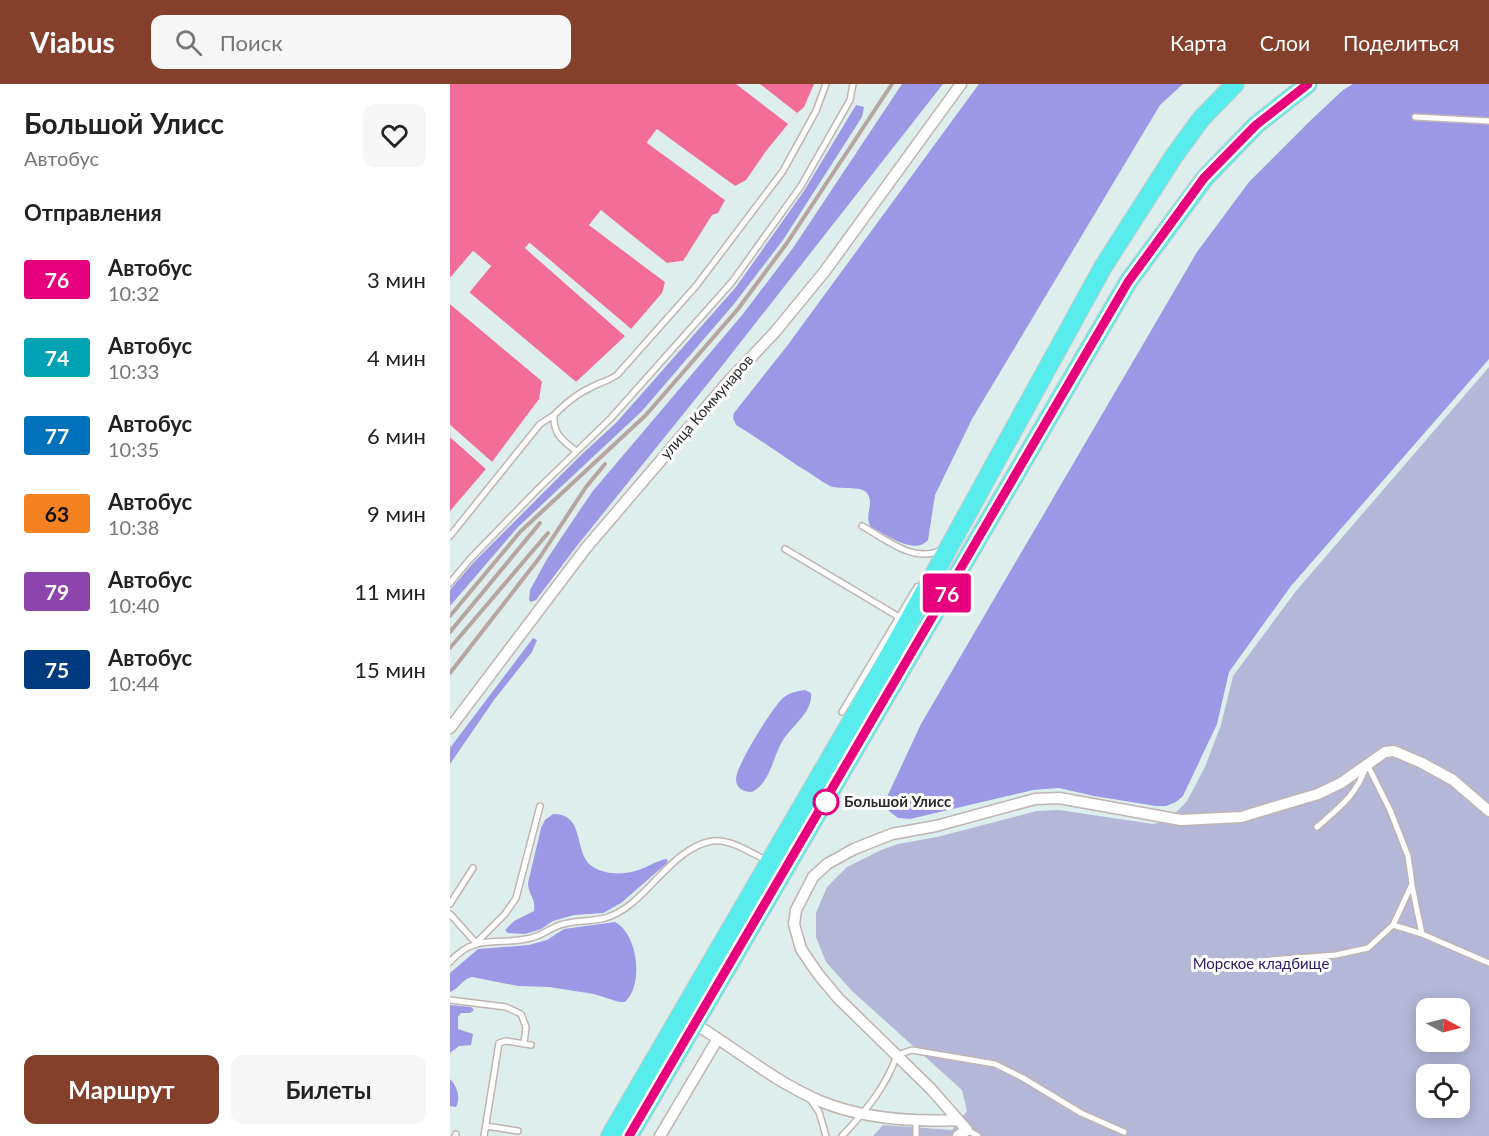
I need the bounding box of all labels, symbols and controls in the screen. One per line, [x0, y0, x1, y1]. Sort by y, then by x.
search box [151, 15, 571, 69]
text: Viabus [30, 25, 115, 59]
icon: search [172, 26, 205, 59]
text: Поиск [220, 29, 283, 56]
text: Карта [1170, 30, 1227, 55]
text: Слои [1260, 30, 1310, 55]
text: Поделиться [1343, 30, 1459, 55]
button: heart [363, 104, 426, 167]
text: Большой Улисс [24, 106, 224, 140]
text: Автобус [24, 146, 99, 170]
text: Отправления [24, 199, 162, 226]
text: Автобус [108, 254, 192, 281]
text: 3 мин [367, 266, 426, 293]
text: 76 [45, 267, 69, 292]
text: 10:32 [108, 281, 159, 305]
text: Автобус [108, 332, 192, 359]
text: 4 мин [367, 344, 426, 371]
text: 74 [45, 345, 69, 370]
street label: улица Коммунаров [656, 351, 756, 462]
text: 10:33 [108, 359, 159, 383]
text: Автобус [108, 410, 192, 437]
text: 6 мин [367, 422, 426, 449]
text: 77 [45, 423, 69, 448]
text: 10:35 [108, 437, 159, 461]
text: Автобус [108, 488, 192, 515]
text: 9 мин [367, 500, 426, 527]
text: 63 [45, 501, 69, 526]
text: 10:38 [108, 515, 159, 539]
text: Автобус [108, 566, 192, 593]
line badge: 76 [920, 574, 974, 612]
text: 11 мин [354, 578, 426, 605]
text: 79 [45, 579, 69, 604]
text: 76 [935, 581, 959, 606]
text: 10:40 [108, 593, 159, 617]
text: Автобус [108, 644, 192, 671]
text: 15 мин [354, 656, 426, 683]
text: 75 [45, 657, 69, 682]
text: 10:44 [108, 671, 159, 695]
marker: Большой Улисс [813, 789, 839, 815]
place label: Большой Улисс [844, 792, 951, 810]
park label: Морское кладбище [1193, 954, 1329, 972]
north arrow [1416, 998, 1470, 1052]
map controls [1416, 998, 1470, 1118]
button: Маршрут [24, 1055, 219, 1124]
button: Билеты [231, 1055, 426, 1124]
button: locate [1416, 1064, 1470, 1118]

